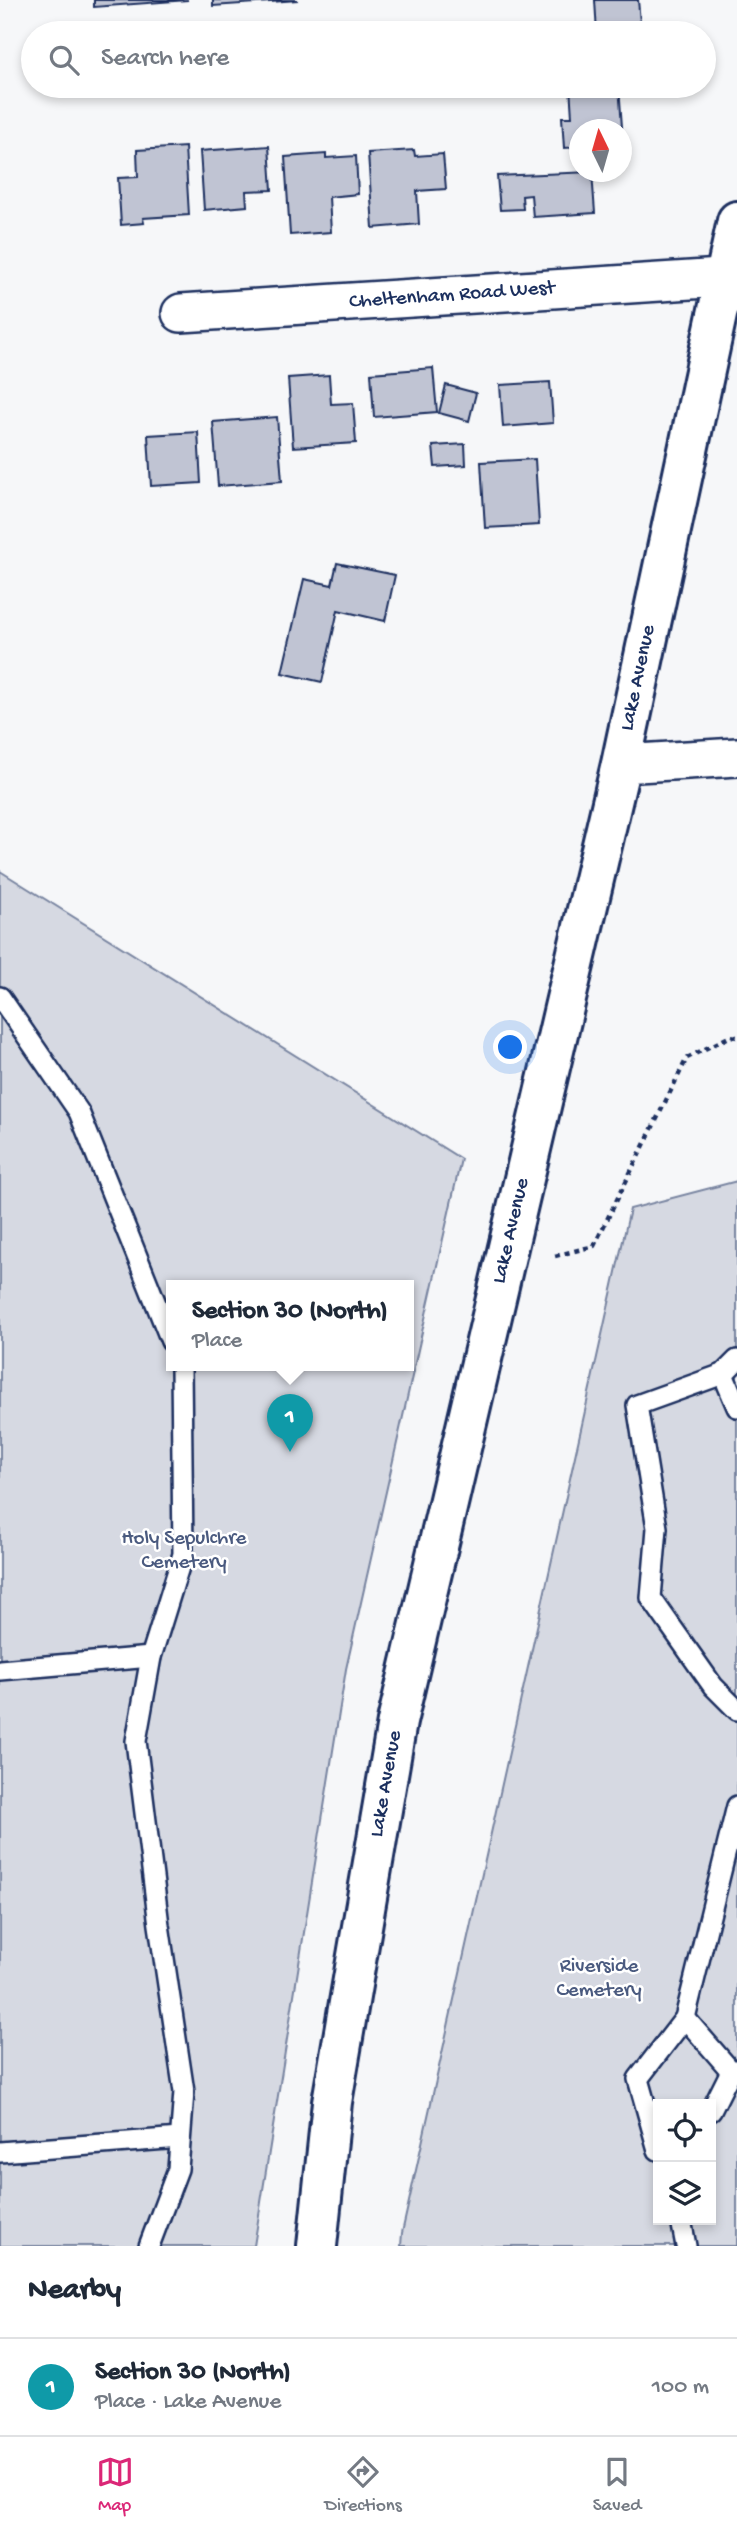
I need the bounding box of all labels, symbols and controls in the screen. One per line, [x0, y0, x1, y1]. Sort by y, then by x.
search box [21, 21, 716, 98]
icon: search [45, 41, 83, 79]
text: Search here [101, 44, 229, 75]
north arrow [569, 119, 632, 182]
street label: Cheltenham Road West [348, 276, 558, 316]
street label: Lake Avenue [616, 622, 663, 733]
your location [493, 1030, 527, 1064]
street label: Lake Avenue [488, 1175, 537, 1286]
popup [166, 1280, 414, 1371]
text: Section 30 (North) [192, 1297, 388, 1328]
text: Place [192, 1328, 242, 1355]
pin: 1 [267, 1394, 313, 1452]
park label: Holy Sepulchre Cemetery [122, 1527, 248, 1576]
street label: Lake Avenue [365, 1728, 409, 1839]
park label: Riverside Cemetery [556, 1955, 642, 2004]
map controls [653, 2099, 716, 2225]
button: locate [653, 2099, 716, 2162]
button: layers [653, 2162, 716, 2225]
text: Nearby [28, 2274, 121, 2309]
text: Section 30 (North) [95, 2358, 291, 2389]
text: 1 [46, 2374, 56, 2401]
text: 100 m [652, 2374, 709, 2401]
text: Place · Lake Avenue [95, 2389, 281, 2416]
tab: Map [96, 2453, 134, 2518]
tab: Directions [325, 2453, 402, 2518]
tab: Saved [593, 2453, 641, 2518]

